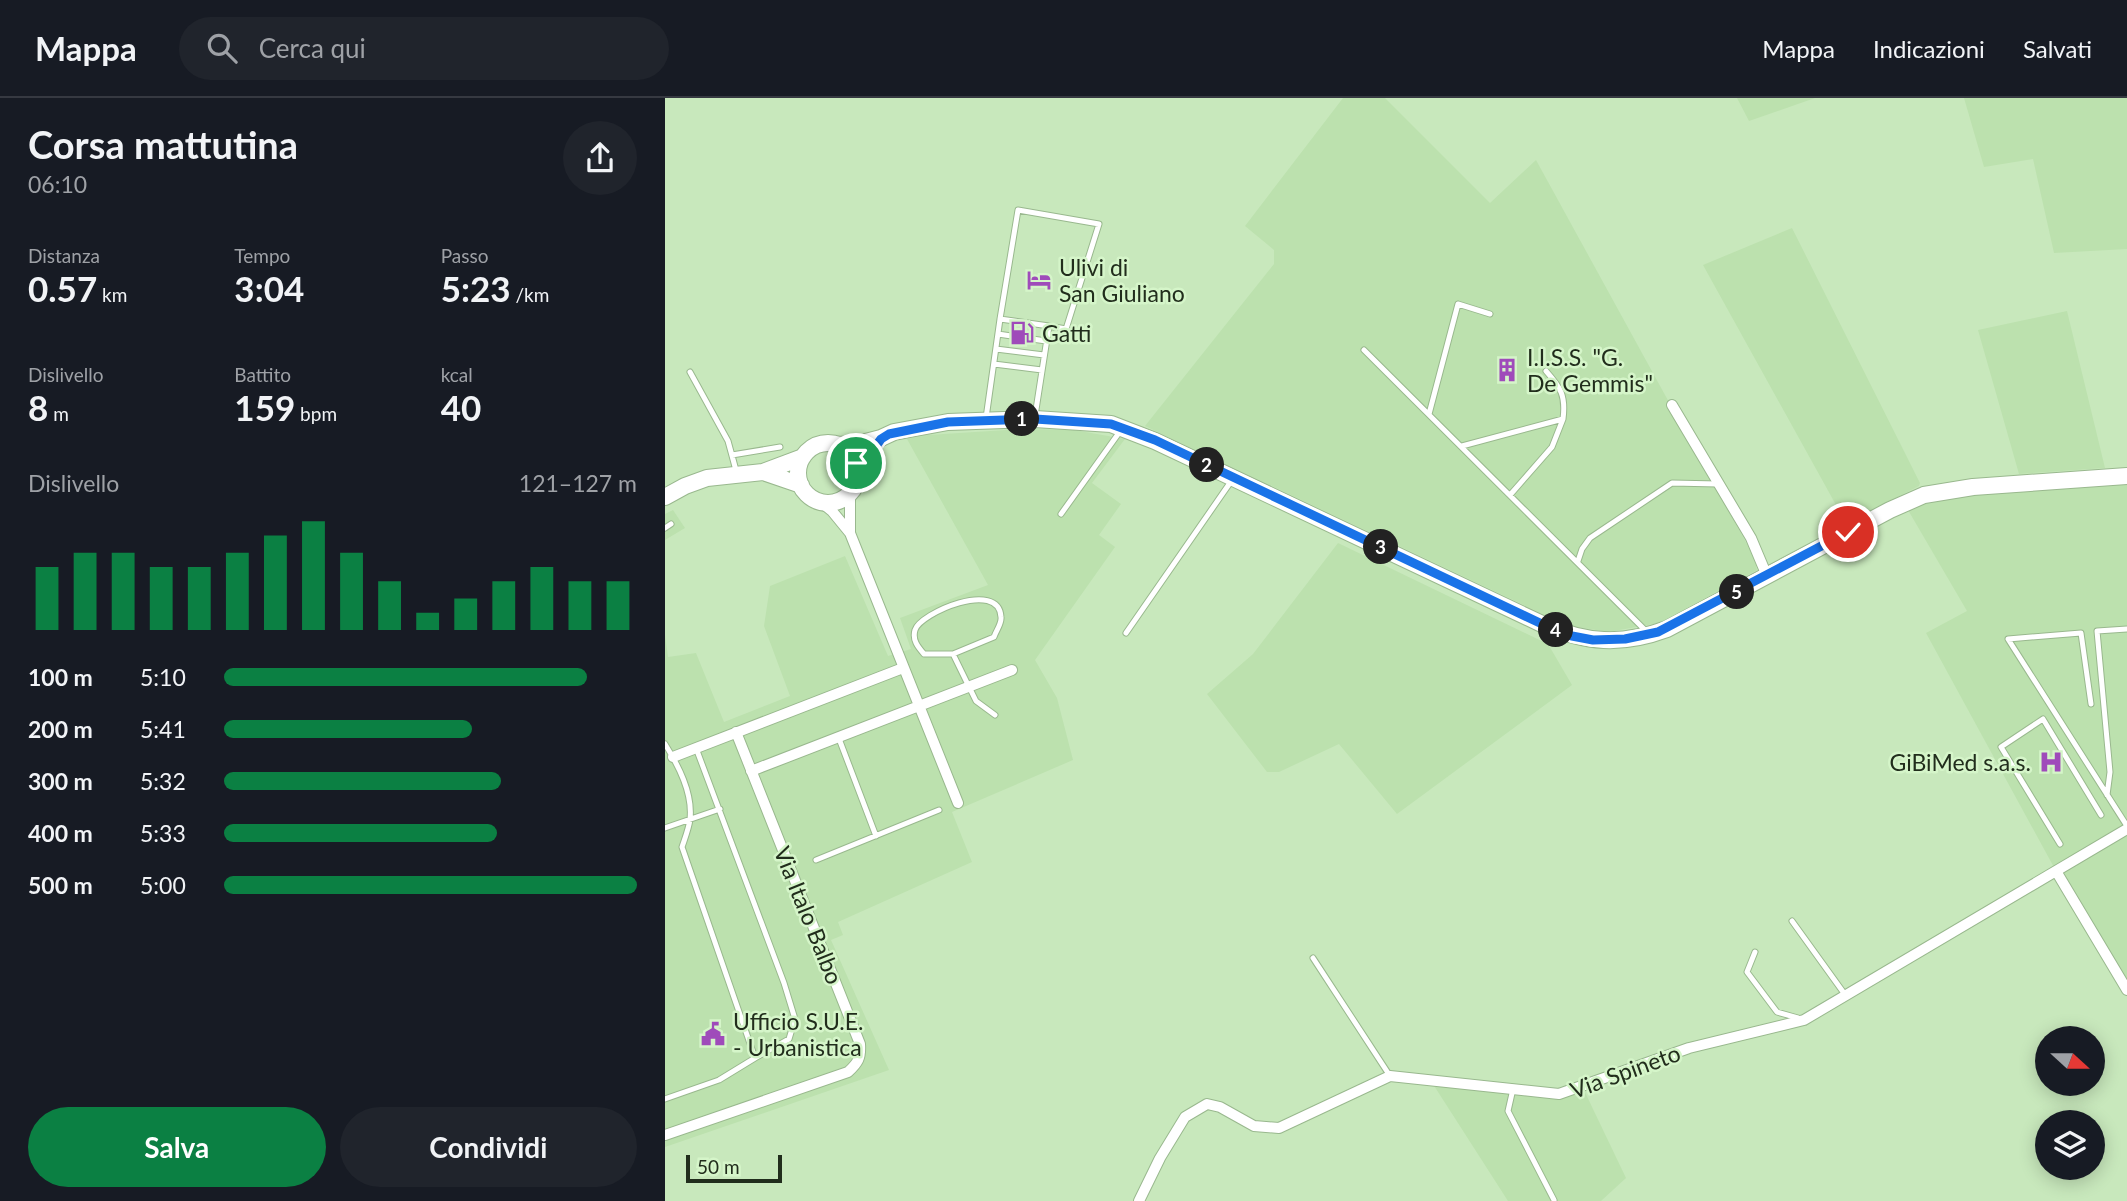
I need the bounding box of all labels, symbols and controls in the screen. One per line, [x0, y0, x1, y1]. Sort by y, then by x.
search box [179, 17, 669, 80]
text: Mappa [35, 28, 137, 68]
icon: search [203, 29, 241, 67]
text: Cerca qui [259, 32, 366, 64]
text: Mappa [1762, 34, 1835, 63]
text: Indicazioni [1873, 34, 1985, 63]
text: Salvati [2023, 34, 2092, 63]
text: Corsa mattutina [28, 121, 298, 167]
button: share [563, 121, 637, 195]
text: 06:10 [28, 170, 87, 198]
text: Distanza [28, 244, 100, 267]
text: Tempo [234, 244, 290, 267]
text: Passo [441, 244, 488, 267]
place label: Ulivi di San Giuliano [1059, 253, 1185, 307]
hotel icon: Ulivi di San Giuliano [1025, 266, 1053, 294]
text: 0.57 [28, 267, 97, 309]
text: 3:04 [234, 267, 304, 309]
text: 5:23 [441, 267, 511, 309]
text: km [97, 283, 127, 306]
text: /km [511, 283, 549, 306]
fuel station icon: Gatti [1008, 319, 1036, 347]
place label: Gatti [1042, 319, 1091, 347]
place label: I.I.S.S. "G. De Gemmis" [1527, 343, 1653, 397]
building icon: I.I.S.S. "G. De Gemmis" [1493, 356, 1521, 384]
text: Dislivello [28, 363, 103, 386]
text: Battito [234, 363, 291, 386]
text: kcal [441, 363, 473, 386]
text: 8 [28, 386, 48, 428]
text: 159 [234, 386, 295, 428]
text: 40 [441, 386, 481, 428]
text: m [48, 402, 69, 425]
text: bpm [295, 402, 337, 425]
pin: 1 [1005, 402, 1039, 436]
text: 1 [1016, 407, 1027, 430]
pin [826, 433, 886, 493]
icon: arrive [837, 444, 875, 482]
pin: 2 [1189, 448, 1225, 482]
text: 2 [1201, 453, 1212, 476]
text: Dislivello [28, 469, 119, 497]
text: 121–127 m [519, 469, 637, 497]
pin [1818, 502, 1878, 562]
icon: check [1829, 513, 1867, 551]
pin: 3 [1363, 530, 1399, 564]
text: 3 [1375, 535, 1386, 558]
pin: 5 [1719, 574, 1755, 610]
text: 5 [1731, 580, 1742, 603]
pin: 4 [1539, 612, 1573, 648]
text: 4 [1550, 618, 1561, 641]
text: 100 m [28, 663, 93, 691]
text: 5:10 [140, 663, 186, 691]
text: 200 m [28, 715, 93, 743]
text: 5:41 [140, 715, 186, 743]
place label: GiBiMed s.a.s. [1889, 748, 2031, 776]
hospital icon: GiBiMed s.a.s. [2037, 748, 2065, 776]
text: 300 m [28, 767, 93, 795]
text: 5:32 [140, 767, 186, 795]
text: 400 m [28, 819, 93, 847]
text: 5:33 [140, 819, 186, 847]
street label: Via Italo Balbo [769, 842, 849, 988]
text: 500 m [28, 871, 93, 899]
text: 5:00 [140, 871, 186, 899]
place label: Ufficio S.U.E. - Urbanistica [733, 1007, 864, 1061]
public building icon: Ufficio S.U.E. - Urbanistica [699, 1020, 727, 1048]
north arrow [2035, 1026, 2105, 1096]
map controls [2035, 1026, 2105, 1180]
street label: Via Spineto [1566, 1038, 1684, 1104]
button: Salva [28, 1107, 326, 1187]
button: Condividi [340, 1107, 637, 1187]
button: layers [2035, 1110, 2105, 1180]
scale bar [686, 1152, 782, 1184]
text: 50 m [697, 1155, 740, 1178]

